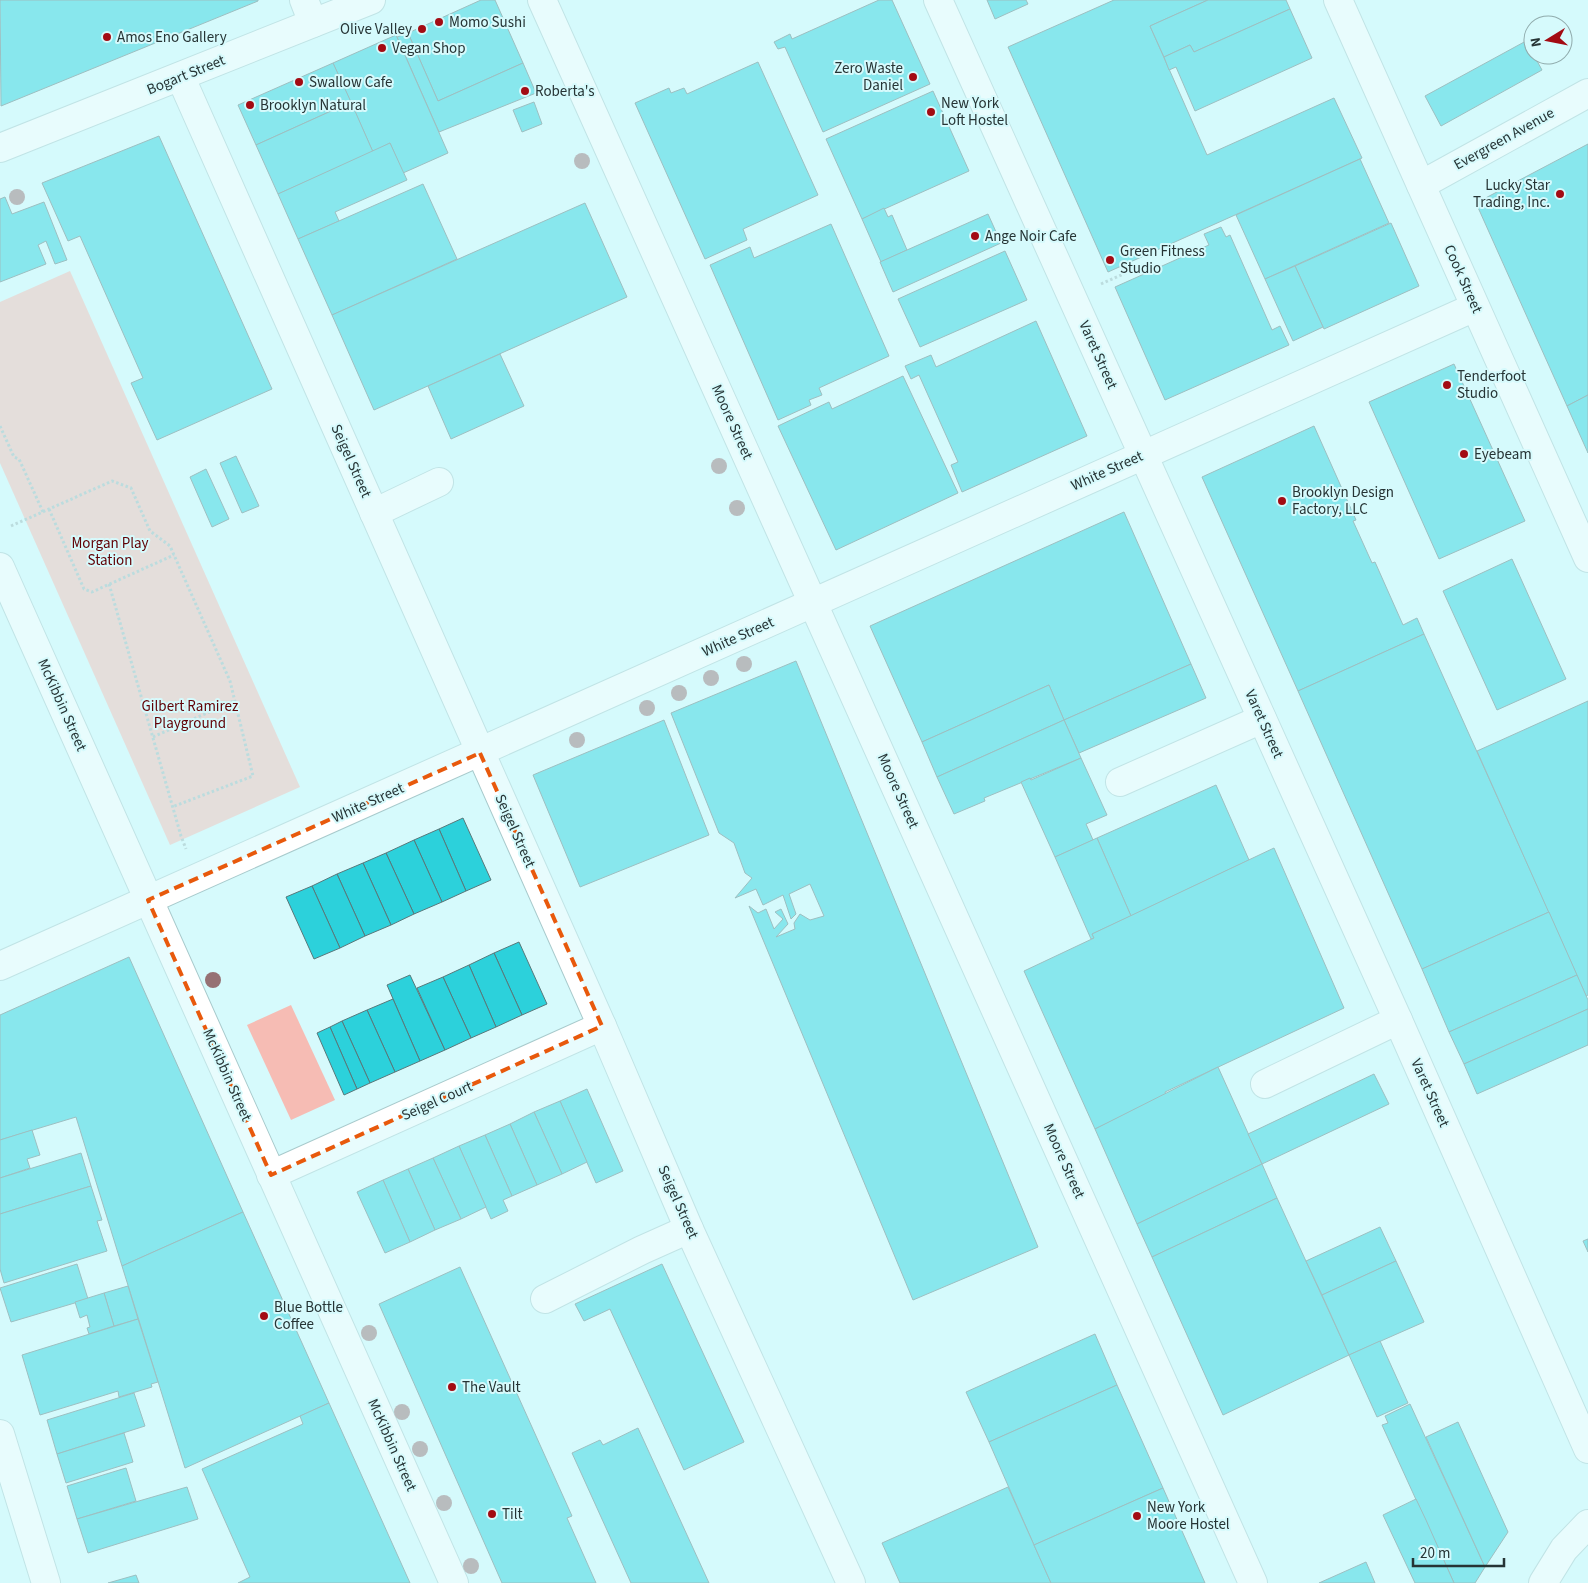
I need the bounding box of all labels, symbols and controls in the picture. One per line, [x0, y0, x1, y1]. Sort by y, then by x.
place label: Momo Sushi [449, 12, 526, 33]
north arrow [1523, 15, 1573, 65]
marker: Momo Sushi [433, 16, 445, 28]
place label: Olive Valley [340, 19, 412, 40]
marker: Olive Valley [416, 23, 428, 35]
place label: Amos Eno Gallery [117, 27, 227, 48]
marker: Amos Eno Gallery [101, 31, 113, 43]
text: N [1526, 36, 1547, 48]
place label: Vegan Shop [392, 38, 466, 59]
marker: Vegan Shop [376, 42, 388, 54]
street label: Bogart Street [144, 50, 228, 100]
place label: Zero Waste Daniel [834, 58, 903, 96]
marker: Zero Waste Daniel [907, 71, 919, 83]
place label: Swallow Cafe [309, 72, 393, 93]
marker: Swallow Cafe [293, 76, 305, 88]
place label: Roberta's [535, 81, 595, 102]
marker: Roberta's [519, 85, 531, 97]
place label: New York Loft Hostel [941, 93, 1008, 131]
place label: Brooklyn Natural [260, 95, 366, 116]
marker: Brooklyn Natural [244, 99, 256, 111]
street label: Evergreen Avenue [1450, 103, 1558, 175]
marker: New York Loft Hostel [925, 106, 937, 118]
place label: Lucky Star Trading, Inc. [1473, 175, 1551, 213]
marker: Lucky Star Trading, Inc. [1554, 188, 1566, 200]
place label: Ange Noir Cafe [985, 226, 1077, 247]
marker: Ange Noir Cafe [969, 230, 981, 242]
place label: Green Fitness Studio [1120, 241, 1205, 279]
street label: Cook Street [1439, 241, 1487, 317]
marker: Green Fitness Studio [1104, 254, 1116, 266]
street label: Varet Street [1074, 317, 1122, 393]
place label: Tenderfoot Studio [1457, 366, 1526, 404]
marker: Tenderfoot Studio [1441, 379, 1453, 391]
street label: Moore Street [706, 381, 758, 463]
street label: Seigel Street [325, 421, 377, 501]
place label: Eyebeam [1474, 444, 1532, 465]
street label: White Street [1068, 446, 1146, 496]
marker: Eyebeam [1458, 448, 1470, 460]
place label: Brooklyn Design Factory, LLC [1292, 482, 1394, 520]
marker: Brooklyn Design Factory, LLC [1276, 495, 1288, 507]
park label: Morgan Play Station [71, 533, 149, 571]
street label: White Street [699, 612, 777, 662]
street label: McKibbin Street [32, 655, 92, 755]
street label: Varet Street [1240, 686, 1288, 762]
park label: Gilbert Ramirez Playground [142, 696, 238, 734]
street label: Moore Street [872, 750, 924, 832]
street label: White Street [329, 778, 407, 828]
street label: Seigel Street [489, 791, 541, 871]
street label: McKibbin Street [197, 1025, 257, 1125]
street label: Varet Street [1406, 1055, 1454, 1131]
street label: Seigel Court [398, 1076, 476, 1126]
street label: Moore Street [1038, 1120, 1090, 1202]
street label: Seigel Street [652, 1162, 704, 1242]
place label: Blue Bottle Coffee [274, 1297, 343, 1335]
marker: Blue Bottle Coffee [258, 1310, 270, 1322]
place label: The Vault [462, 1377, 521, 1398]
marker: The Vault [446, 1381, 458, 1393]
street label: McKibbin Street [362, 1395, 422, 1495]
place label: New York Moore Hostel [1147, 1497, 1230, 1535]
place label: Tilt [502, 1504, 523, 1525]
marker: Tilt [486, 1508, 498, 1520]
marker: New York Moore Hostel [1131, 1510, 1143, 1522]
scale bar [1413, 1536, 1504, 1568]
text: 20 m [1420, 1543, 1450, 1564]

